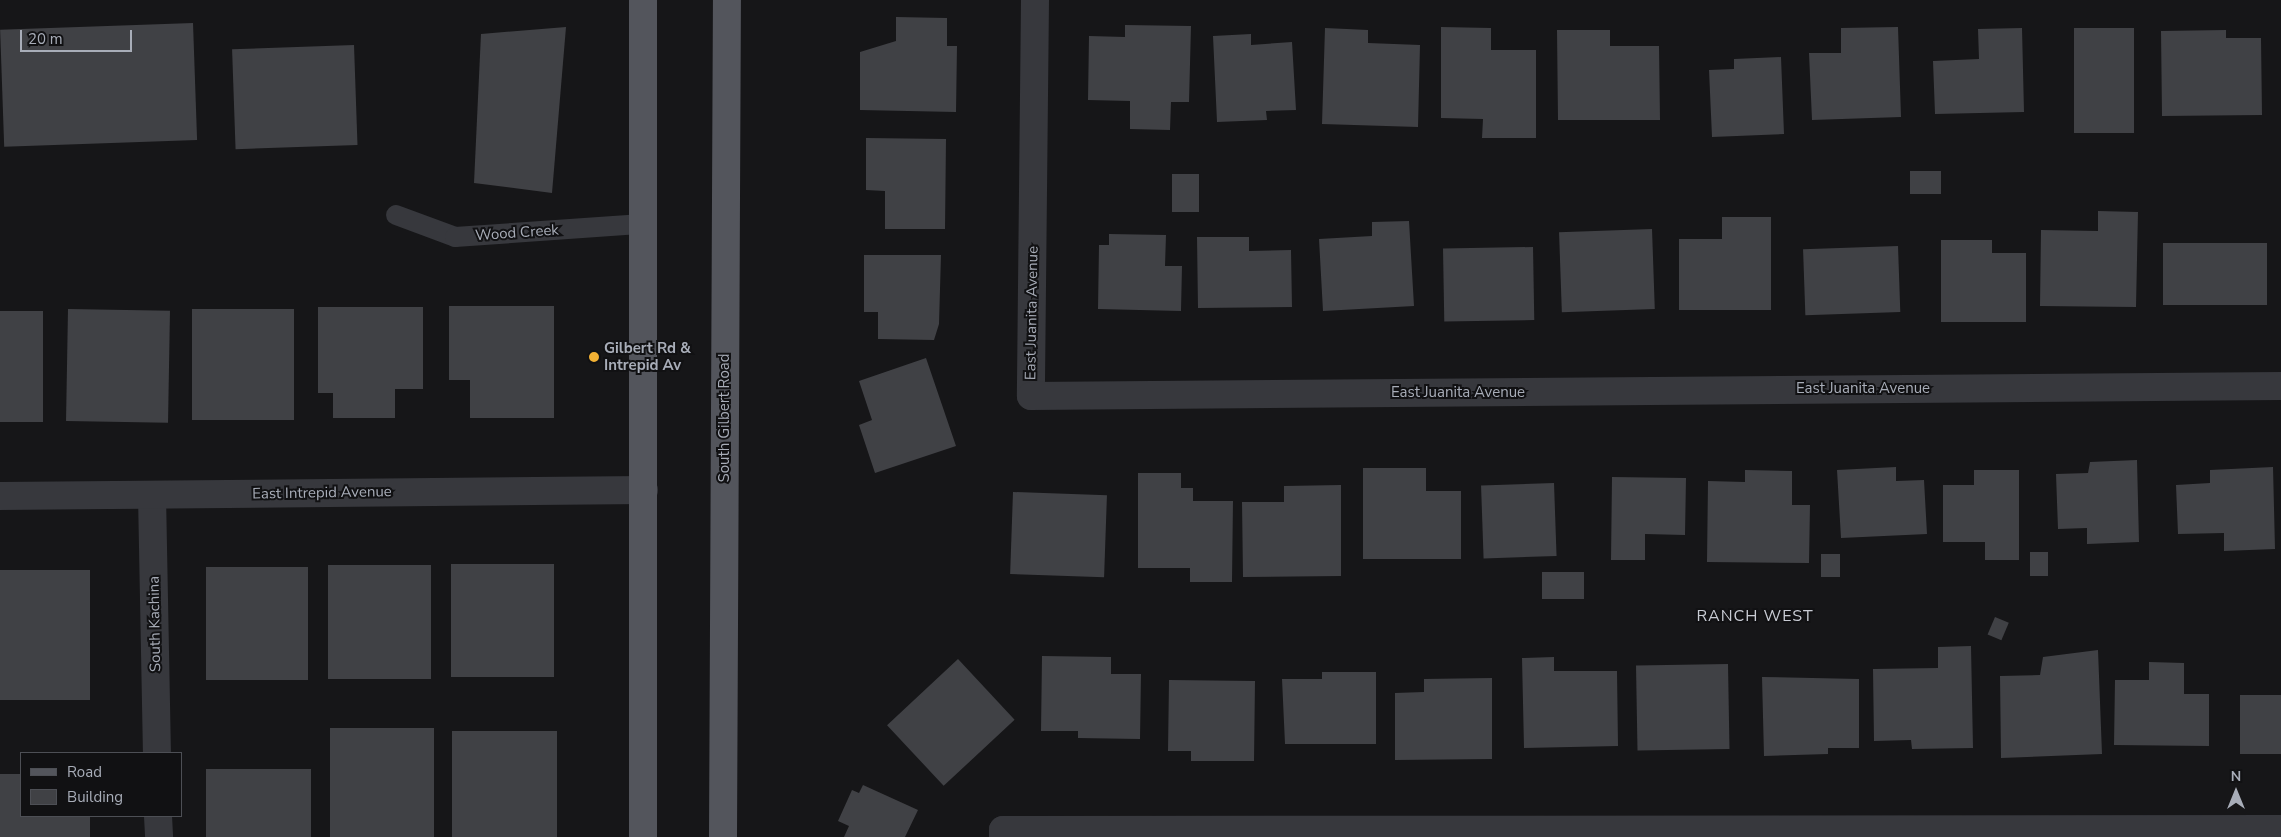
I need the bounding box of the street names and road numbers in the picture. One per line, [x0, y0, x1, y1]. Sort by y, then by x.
street label: Wood Creek [475, 221, 559, 245]
street label: East Juanita Avenue [1022, 246, 1042, 380]
street label: South Gilbert Road [716, 354, 734, 482]
street label: East Juanita Avenue [1796, 380, 1930, 398]
street label: East Juanita Avenue [1391, 384, 1525, 402]
street label: East Intrepid Avenue [252, 483, 392, 503]
street label: South Kachina [145, 576, 165, 672]

